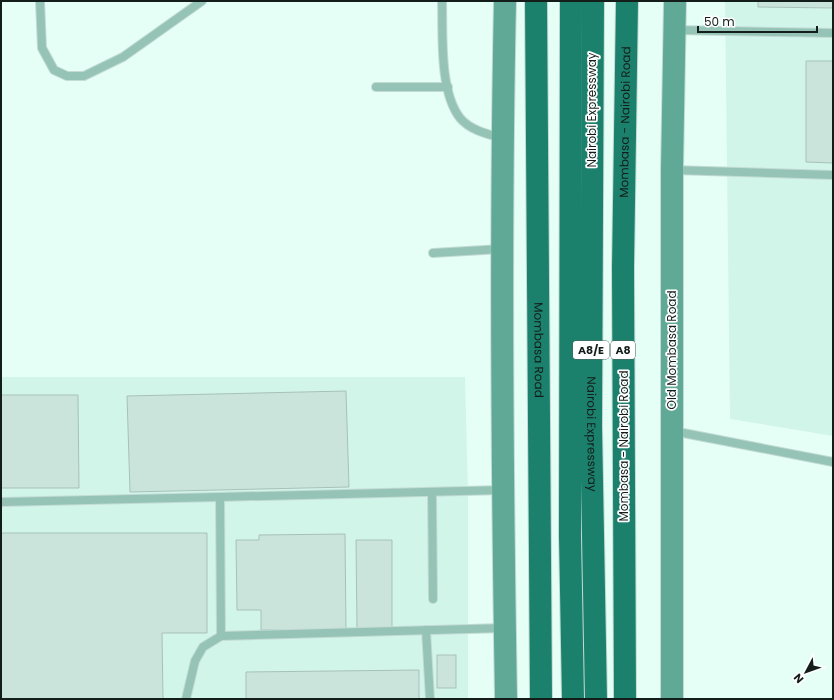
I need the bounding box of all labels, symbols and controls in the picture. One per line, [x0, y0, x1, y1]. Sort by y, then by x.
scale bar [698, 8, 817, 34]
text: 50 m [704, 13, 735, 30]
street label: Mombasa - Nairobi Road [615, 46, 634, 198]
street label: Nairobi Expressway [583, 52, 600, 168]
street label: Old Mombasa Road [663, 290, 680, 410]
street label: Mombasa Road [530, 302, 548, 398]
road number: A8/E [573, 341, 609, 359]
road number: A8 [611, 341, 635, 359]
street label: Mombasa - Nairobi Road [615, 370, 632, 522]
street label: Nairobi Expressway [583, 376, 601, 492]
north arrow [786, 652, 826, 692]
text: N [790, 670, 807, 687]

